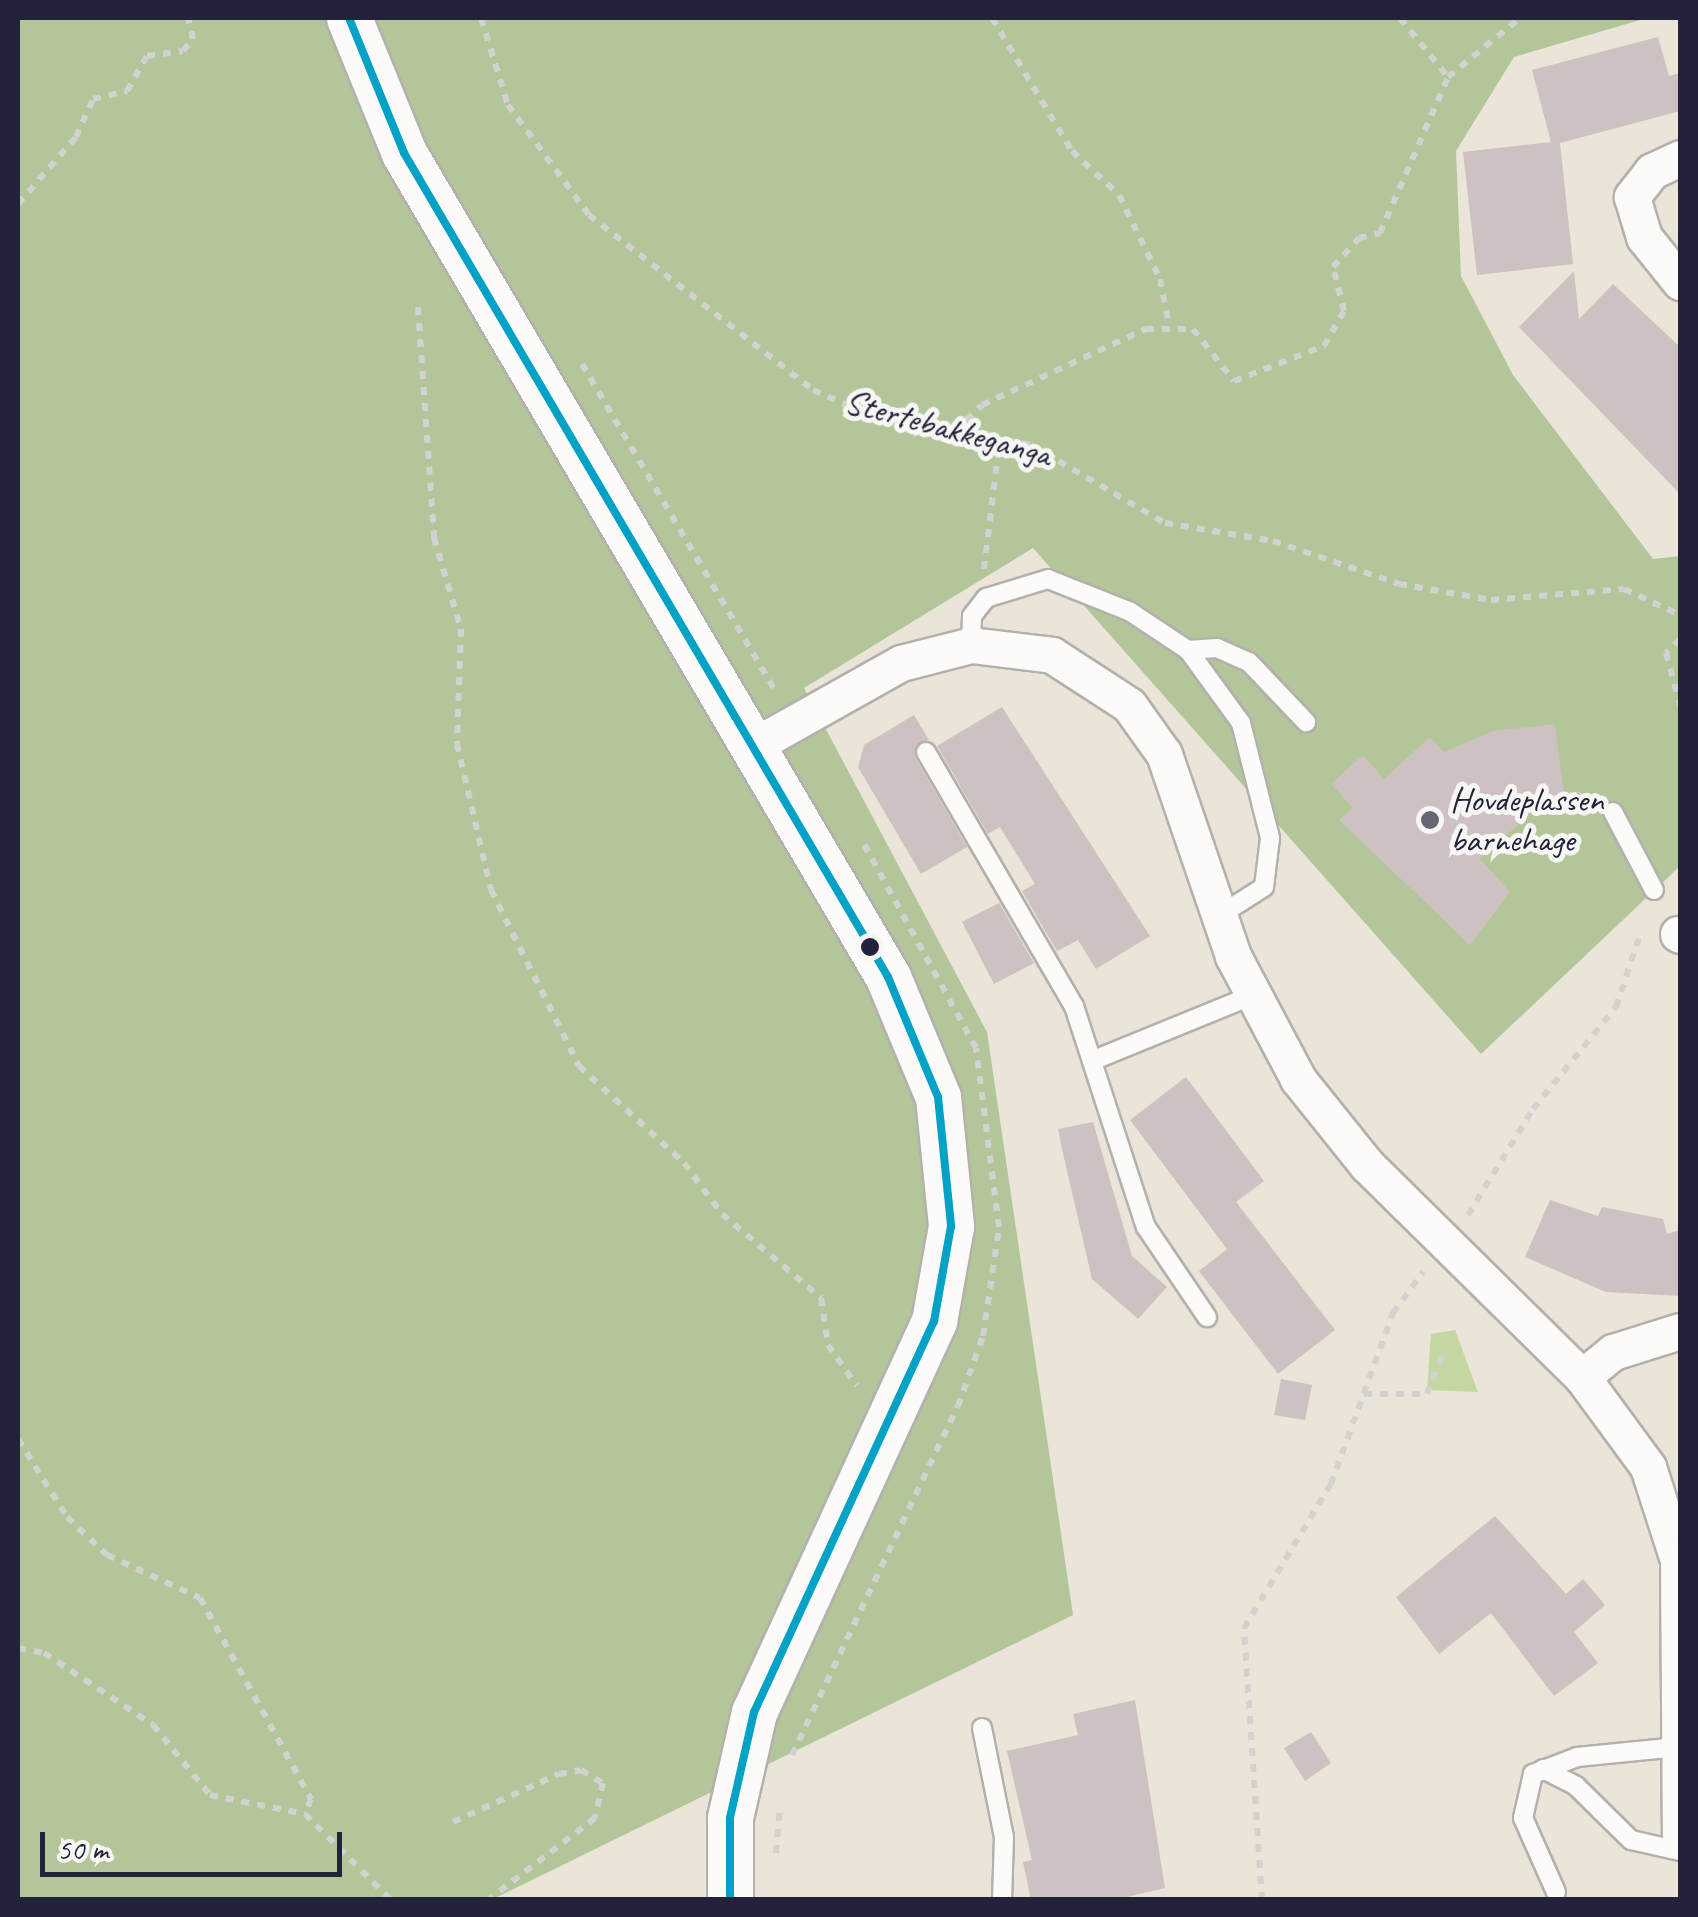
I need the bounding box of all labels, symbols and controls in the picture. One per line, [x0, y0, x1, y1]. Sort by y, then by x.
street label: Stertebakkeganga [840, 380, 1056, 476]
place label: Hovdeplassen barnehage [1450, 779, 1603, 861]
marker: Hovdeplassen barnehage [1419, 809, 1441, 831]
unlabelled marker [860, 937, 880, 957]
scale bar [45, 1812, 348, 1874]
text: 50 m [57, 1830, 108, 1868]

